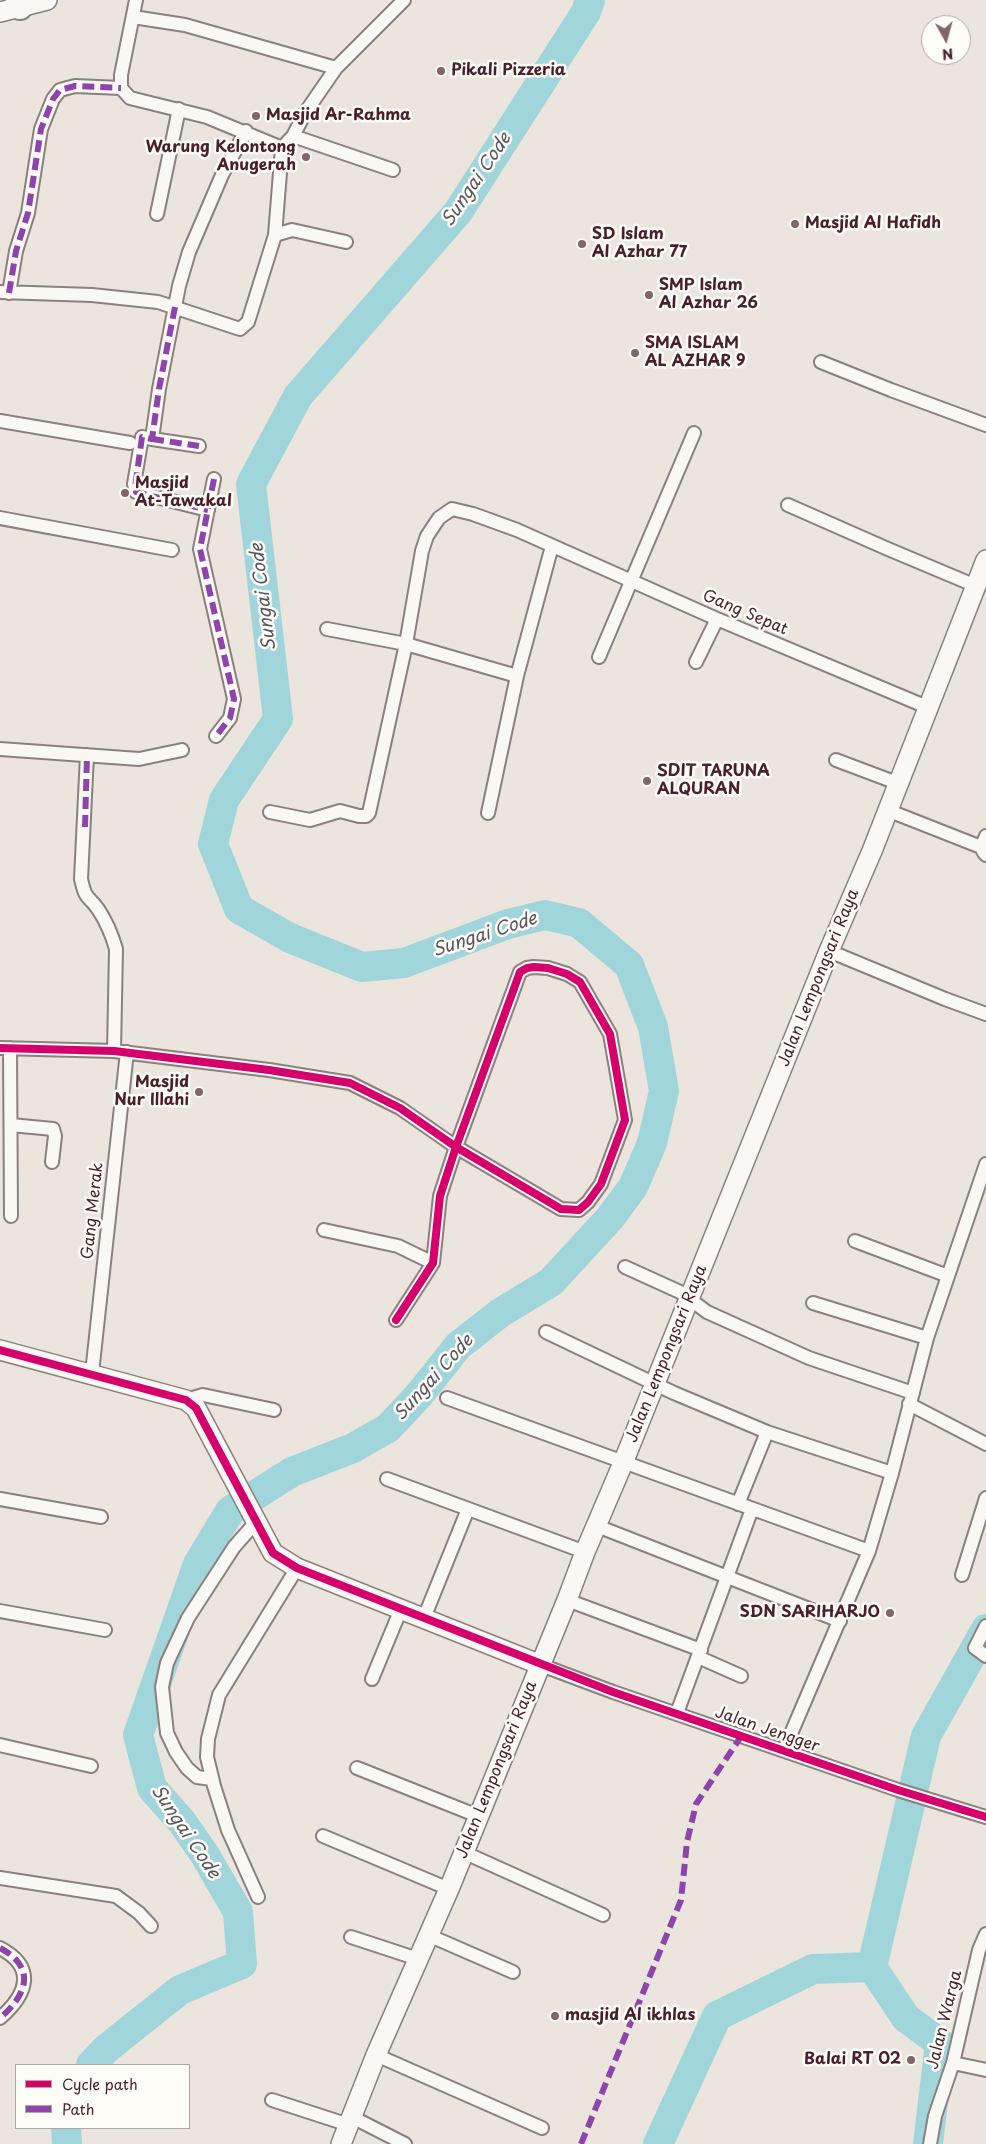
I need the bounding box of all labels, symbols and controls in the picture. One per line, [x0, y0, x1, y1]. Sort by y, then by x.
north arrow [921, 15, 971, 65]
text: N [941, 43, 955, 65]
place label: Pikali Pizzeria [451, 61, 566, 81]
marker: Pikali Pizzeria [435, 65, 447, 77]
place label: Masjid Ar-Rahma [266, 106, 411, 126]
marker: Masjid Ar-Rahma [250, 110, 262, 122]
water label: Sungai Code [438, 129, 516, 231]
place label: Warung Kelontong Anugerah [146, 138, 296, 176]
marker: Warung Kelontong Anugerah [300, 151, 312, 163]
place label: Masjid Al Hafidh [805, 214, 941, 234]
marker: Masjid Al Hafidh [789, 218, 801, 230]
place label: SD Islam Al Azhar 77 [592, 225, 687, 263]
marker: SD Islam Al Azhar 77 [576, 238, 588, 250]
place label: SMP Islam Al Azhar 26 [659, 276, 758, 314]
marker: SMP Islam Al Azhar 26 [643, 289, 655, 301]
place label: SMA ISLAM AL AZHAR 9 [645, 334, 745, 372]
marker: SMA ISLAM AL AZHAR 9 [629, 347, 641, 359]
place label: Masjid At-Tawakal [135, 474, 232, 512]
marker: Masjid At-Tawakal [119, 487, 131, 499]
water label: Sungai Code [247, 542, 281, 652]
street label: Gang Sepat [699, 586, 791, 640]
place label: SDIT TARUNA ALQURAN [657, 762, 770, 800]
marker: SDIT TARUNA ALQURAN [641, 775, 653, 787]
street label: Jalan Lempongsari Raya [775, 886, 863, 1070]
water label: Sungai Code [430, 908, 540, 962]
place label: Masjid Nur Illahi [114, 1073, 189, 1111]
marker: Masjid Nur Illahi [193, 1086, 205, 1098]
street label: Gang Merak [78, 1162, 108, 1260]
street label: Jalan Lempongsari Raya [623, 1262, 711, 1446]
water label: Sungai Code [390, 1331, 478, 1425]
place label: SDN SARIHARJO [740, 1603, 880, 1623]
marker: SDN SARIHARJO [884, 1607, 896, 1619]
street label: Jalan Lempongsari Raya [453, 1678, 541, 1862]
street label: Jalan Jengger [712, 1703, 822, 1757]
water label: Sungai Code [146, 1781, 224, 1883]
street label: Jalan Warga [923, 1968, 967, 2072]
place label: masjid Al ikhlas [565, 2006, 695, 2026]
marker: masjid Al ikhlas [549, 2010, 561, 2022]
place label: Balai RT 02 [804, 2050, 901, 2070]
marker: Balai RT 02 [905, 2054, 917, 2066]
legend [15, 2064, 190, 2129]
text: Cycle path [62, 2072, 138, 2095]
text: Path [62, 2097, 94, 2120]

